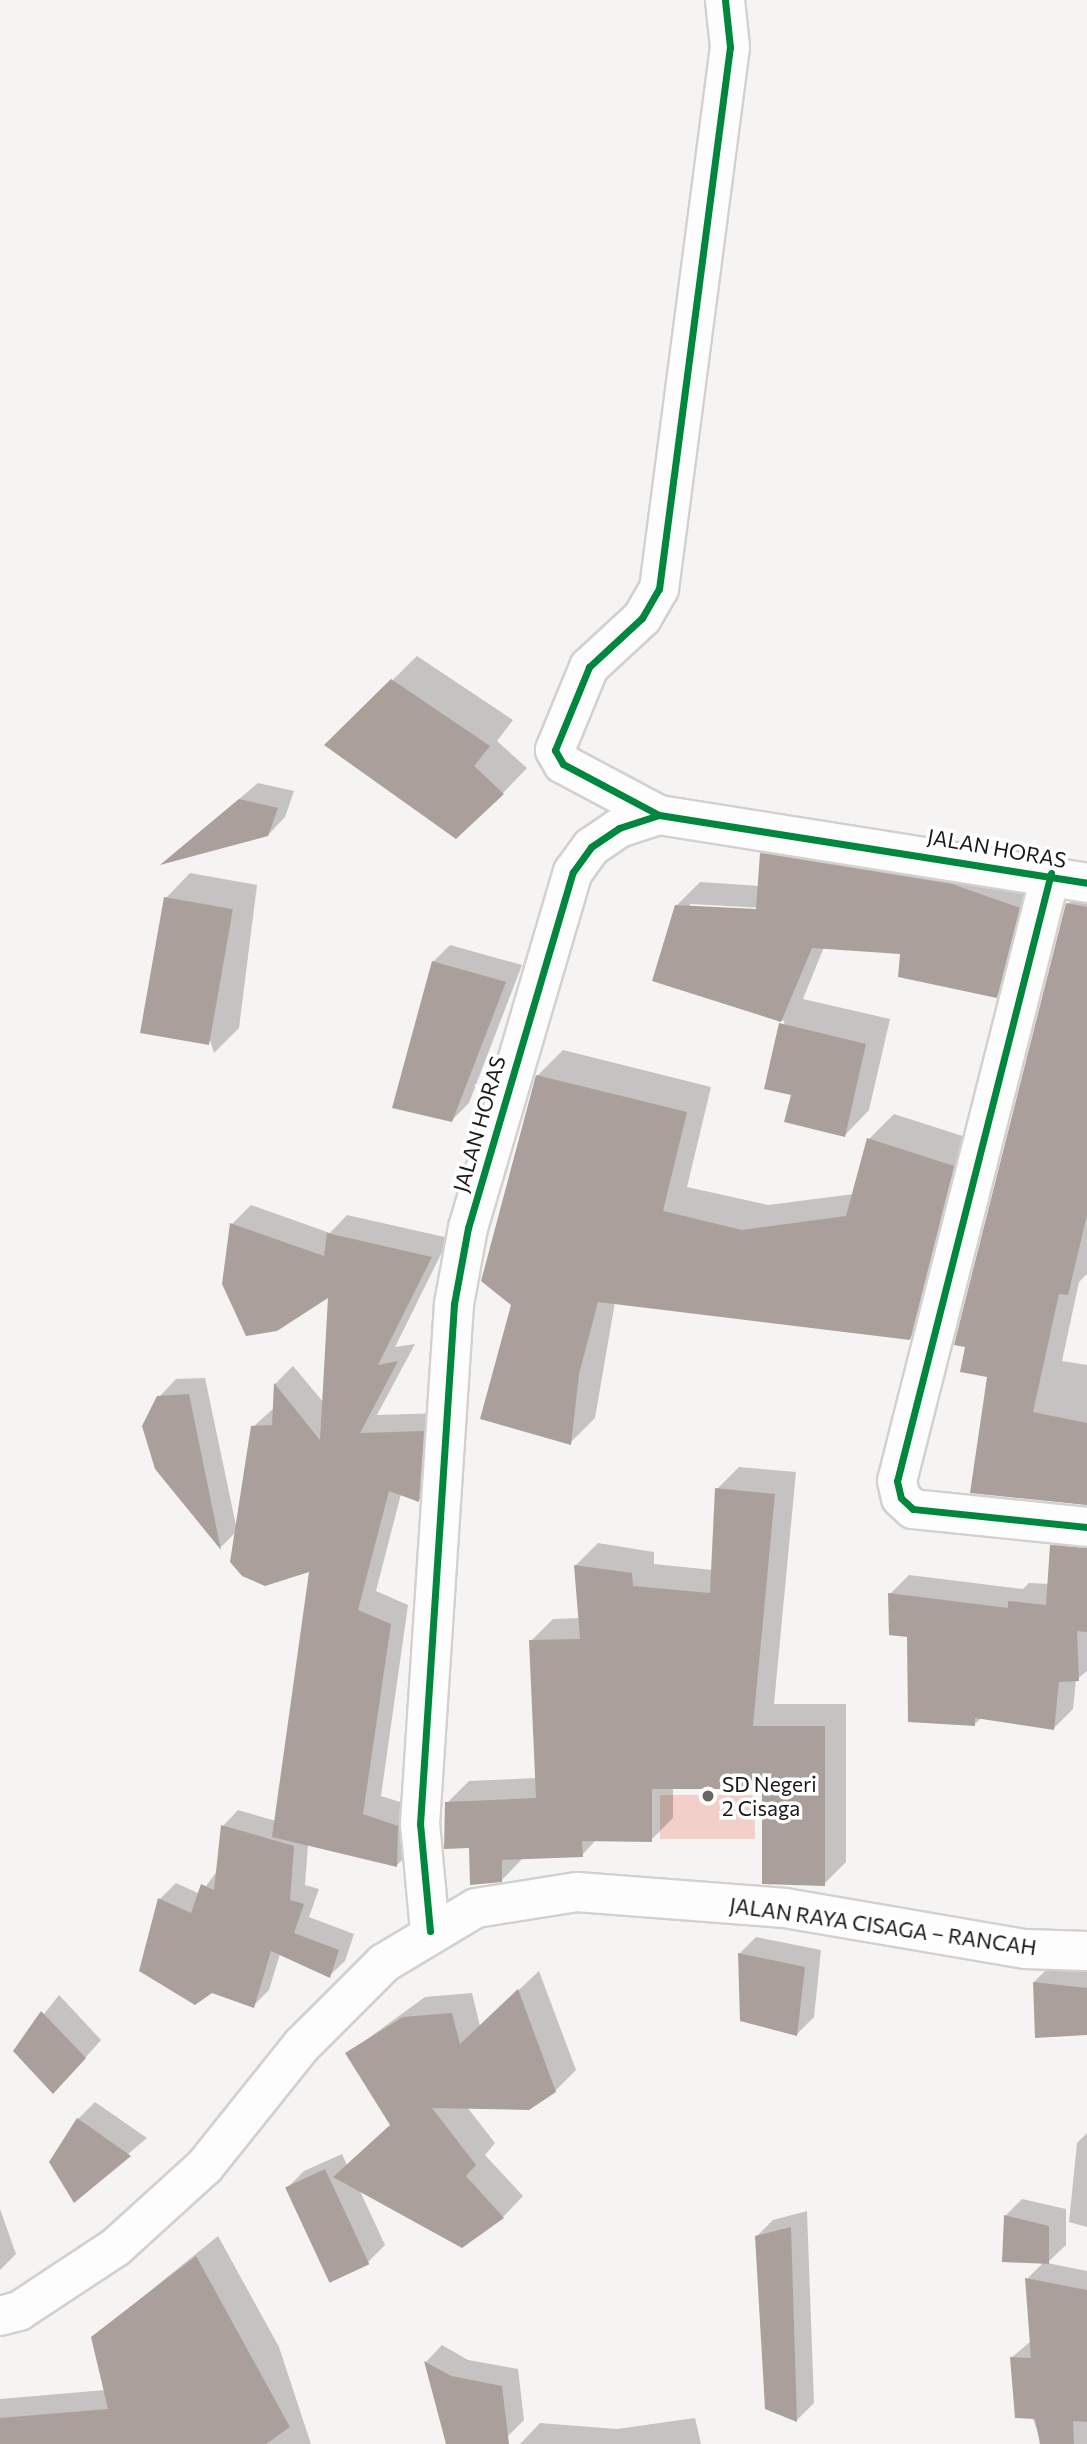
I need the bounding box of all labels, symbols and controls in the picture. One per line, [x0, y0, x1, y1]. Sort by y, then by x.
street label: JALAN HORAS [926, 823, 1068, 873]
street label: JALAN HORAS [447, 1053, 511, 1195]
place label: SD Negeri 2 Cisaga [722, 1771, 817, 1821]
marker: SD Negeri 2 Cisaga [700, 1788, 716, 1804]
street label: JALAN RAYA CISAGA – RANCAH [728, 1892, 1038, 1960]

